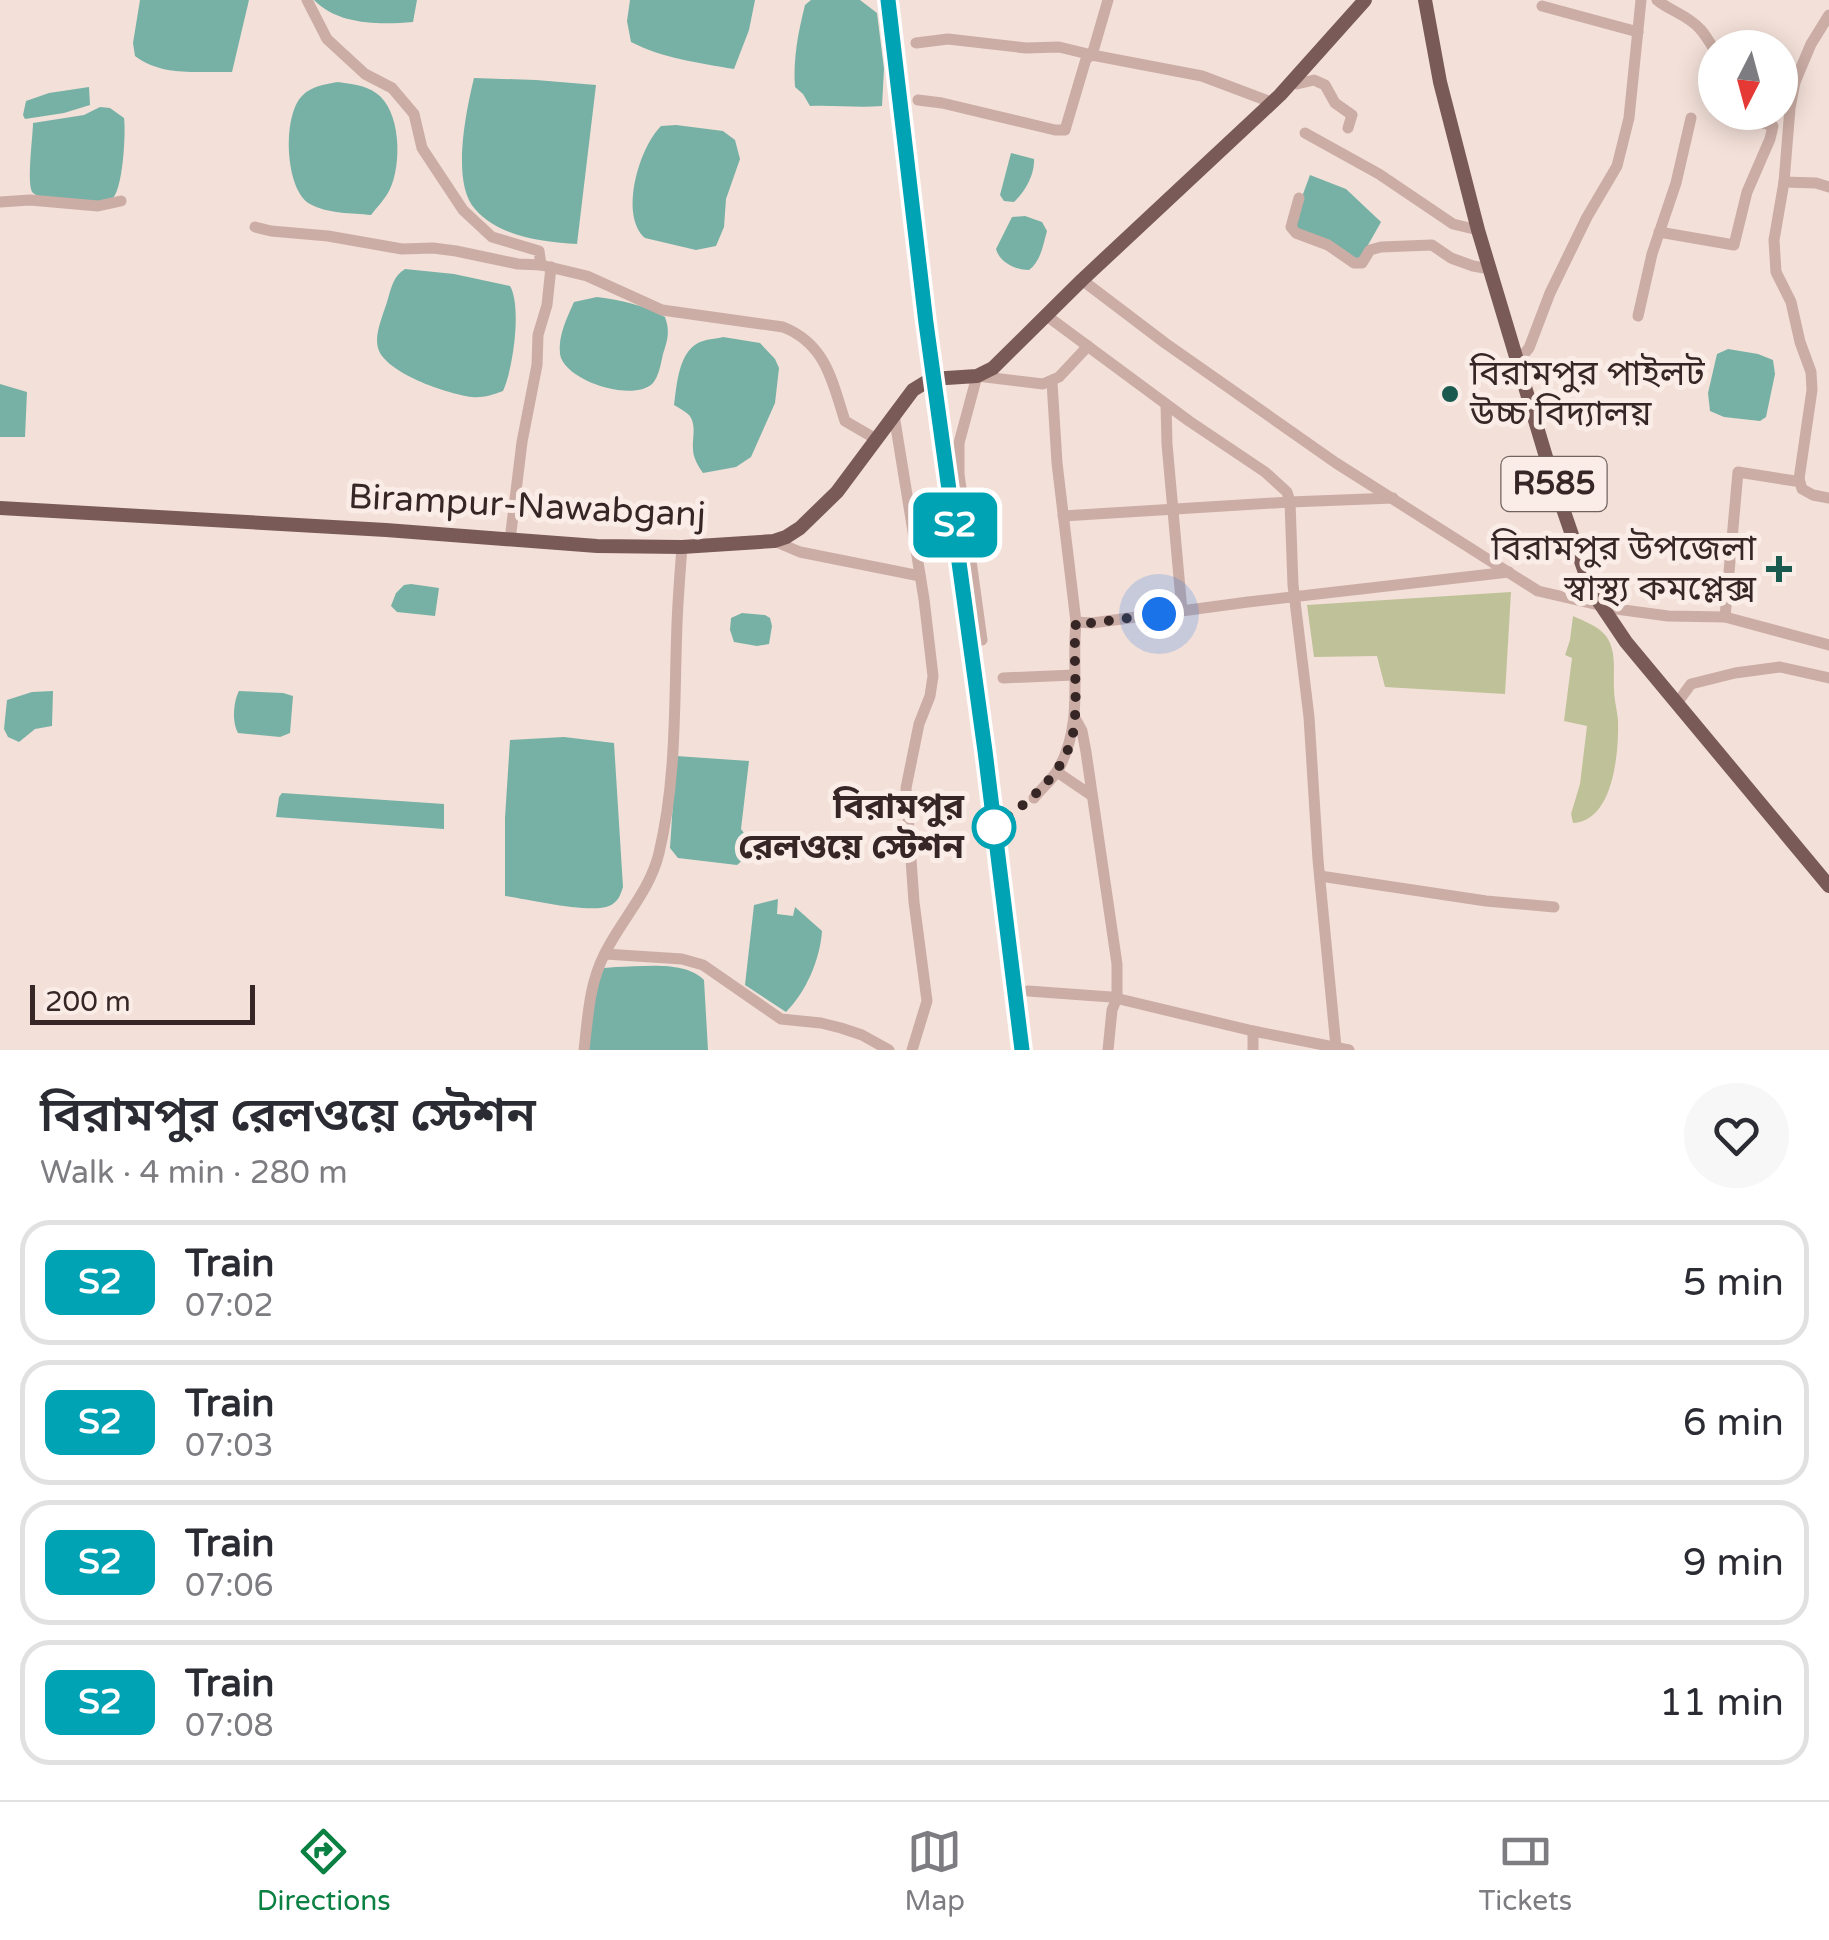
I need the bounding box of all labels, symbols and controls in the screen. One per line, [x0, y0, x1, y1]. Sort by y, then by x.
north arrow [1698, 30, 1798, 130]
map controls [1698, 30, 1798, 130]
place label: বিরামপুর পাইলট উচ্চ বিদ্যালয় [1469, 353, 1705, 435]
marker: বিরামপুর পাইলট উচ্চ বিদ্যালয় [1439, 383, 1461, 405]
road number: R585 [1502, 457, 1606, 511]
street label: Birampur-Nawabganj [347, 476, 707, 536]
line badge: S2 [910, 492, 1000, 558]
text: S2 [933, 504, 977, 546]
place label: বিরামপুর উপজেলা স্বাস্থ্য কমপ্লেক্স [1491, 528, 1757, 610]
marker: বিরামপুর উপজেলা স্বাস্থ্য কমপ্লেক্স [1766, 556, 1792, 582]
your location [1134, 589, 1184, 639]
place label: বিরামপুর রেলওয়ে স্টেশন [738, 786, 965, 868]
marker: বিরামপুর রেলওয়ে স্টেশন [973, 806, 1015, 848]
scale bar [30, 980, 255, 1024]
text: 200 m [45, 985, 131, 1019]
button: heart [1684, 1083, 1789, 1188]
text: বিরামপুর রেলওয়ে স্টেশন [40, 1087, 536, 1145]
text: Walk · 4 min · 280 m [40, 1154, 348, 1192]
text: Train [185, 1241, 274, 1287]
text: 5 min [1683, 1260, 1784, 1306]
text: S2 [78, 1261, 122, 1303]
text: 07:02 [185, 1287, 274, 1325]
text: Train [185, 1381, 274, 1427]
text: 6 min [1683, 1400, 1784, 1446]
text: S2 [78, 1401, 122, 1443]
text: 07:03 [185, 1427, 274, 1465]
text: Train [185, 1521, 274, 1567]
text: 9 min [1683, 1540, 1784, 1586]
text: S2 [78, 1541, 122, 1583]
text: 07:06 [185, 1567, 274, 1605]
text: Train [185, 1661, 274, 1707]
text: 11 min [1659, 1680, 1784, 1726]
text: S2 [78, 1681, 122, 1723]
text: 07:08 [185, 1707, 274, 1745]
tab: Directions [257, 1824, 391, 1918]
tab: Map [904, 1824, 965, 1918]
tab: Tickets [1479, 1824, 1572, 1918]

